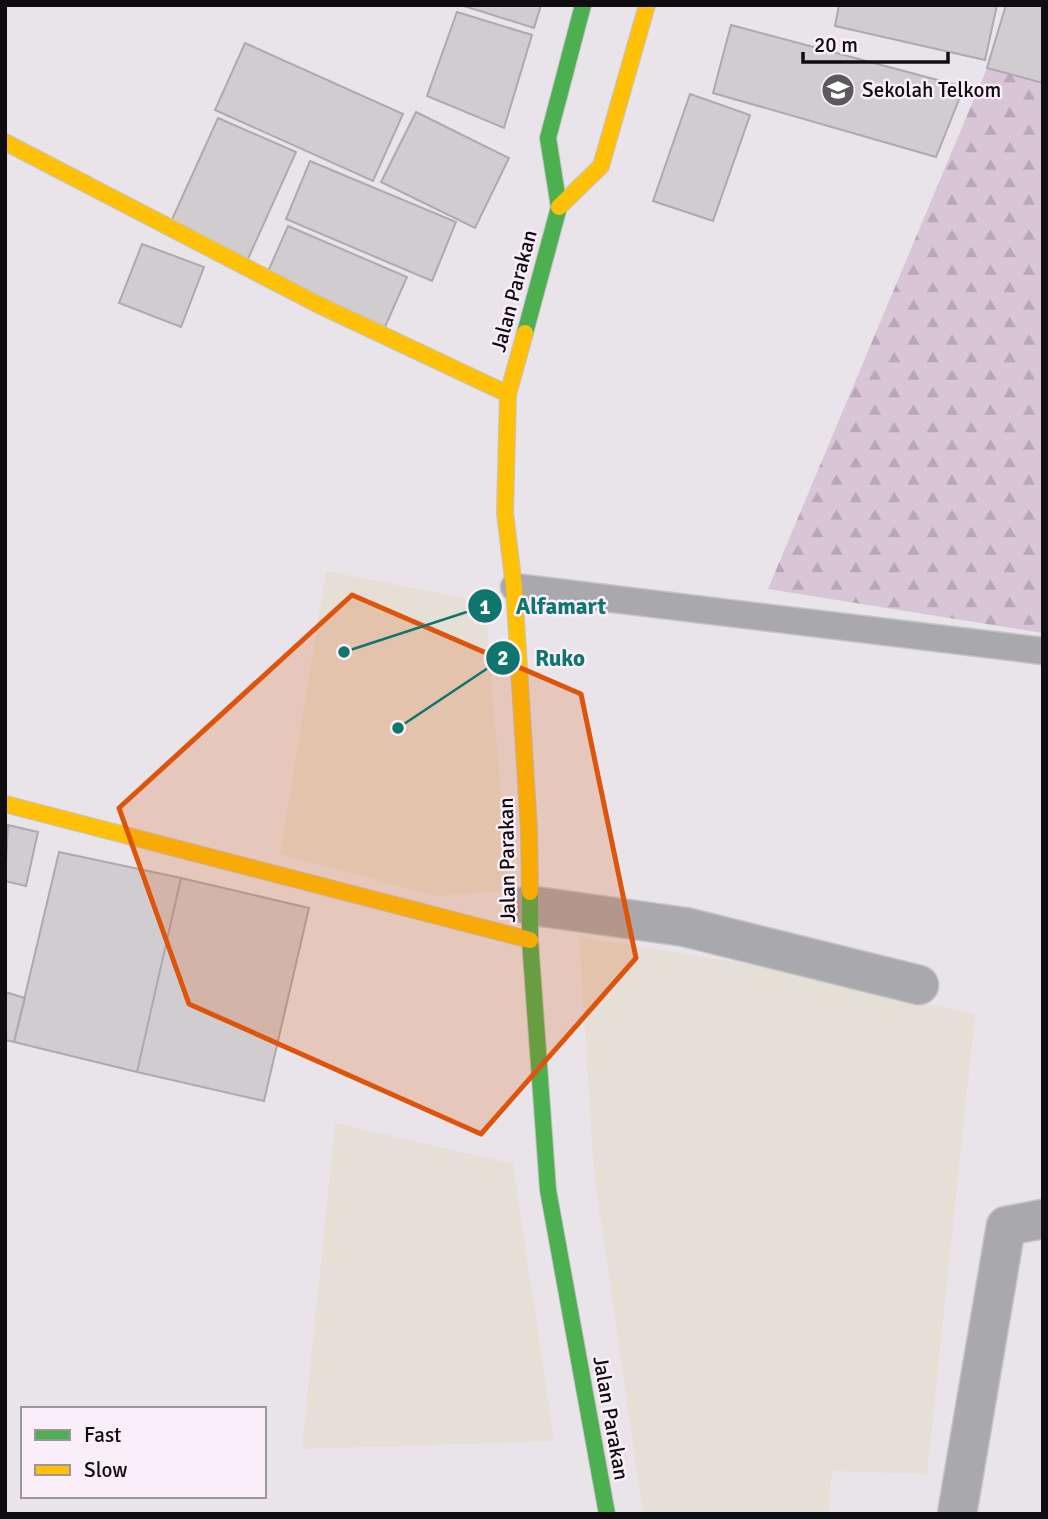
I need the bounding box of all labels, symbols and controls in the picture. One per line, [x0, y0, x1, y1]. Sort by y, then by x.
scale bar [803, 21, 948, 65]
text: 20 m [814, 32, 858, 58]
school or university icon: Sekolah Telkom [819, 71, 857, 109]
place label: Sekolah Telkom [862, 77, 1001, 103]
street label: Jalan Parakan [485, 227, 543, 355]
callout: Alfamart [467, 584, 621, 628]
text: Alfamart [516, 592, 607, 621]
text: 1 [479, 594, 491, 620]
callout: Ruko [486, 636, 599, 680]
text: Ruko [535, 644, 585, 673]
text: 2 [497, 645, 509, 671]
street label: Jalan Parakan [493, 797, 521, 923]
street label: Jalan Parakan [587, 1354, 635, 1482]
legend [21, 1407, 266, 1498]
text: Fast [84, 1422, 121, 1448]
text: Slow [84, 1457, 128, 1483]

